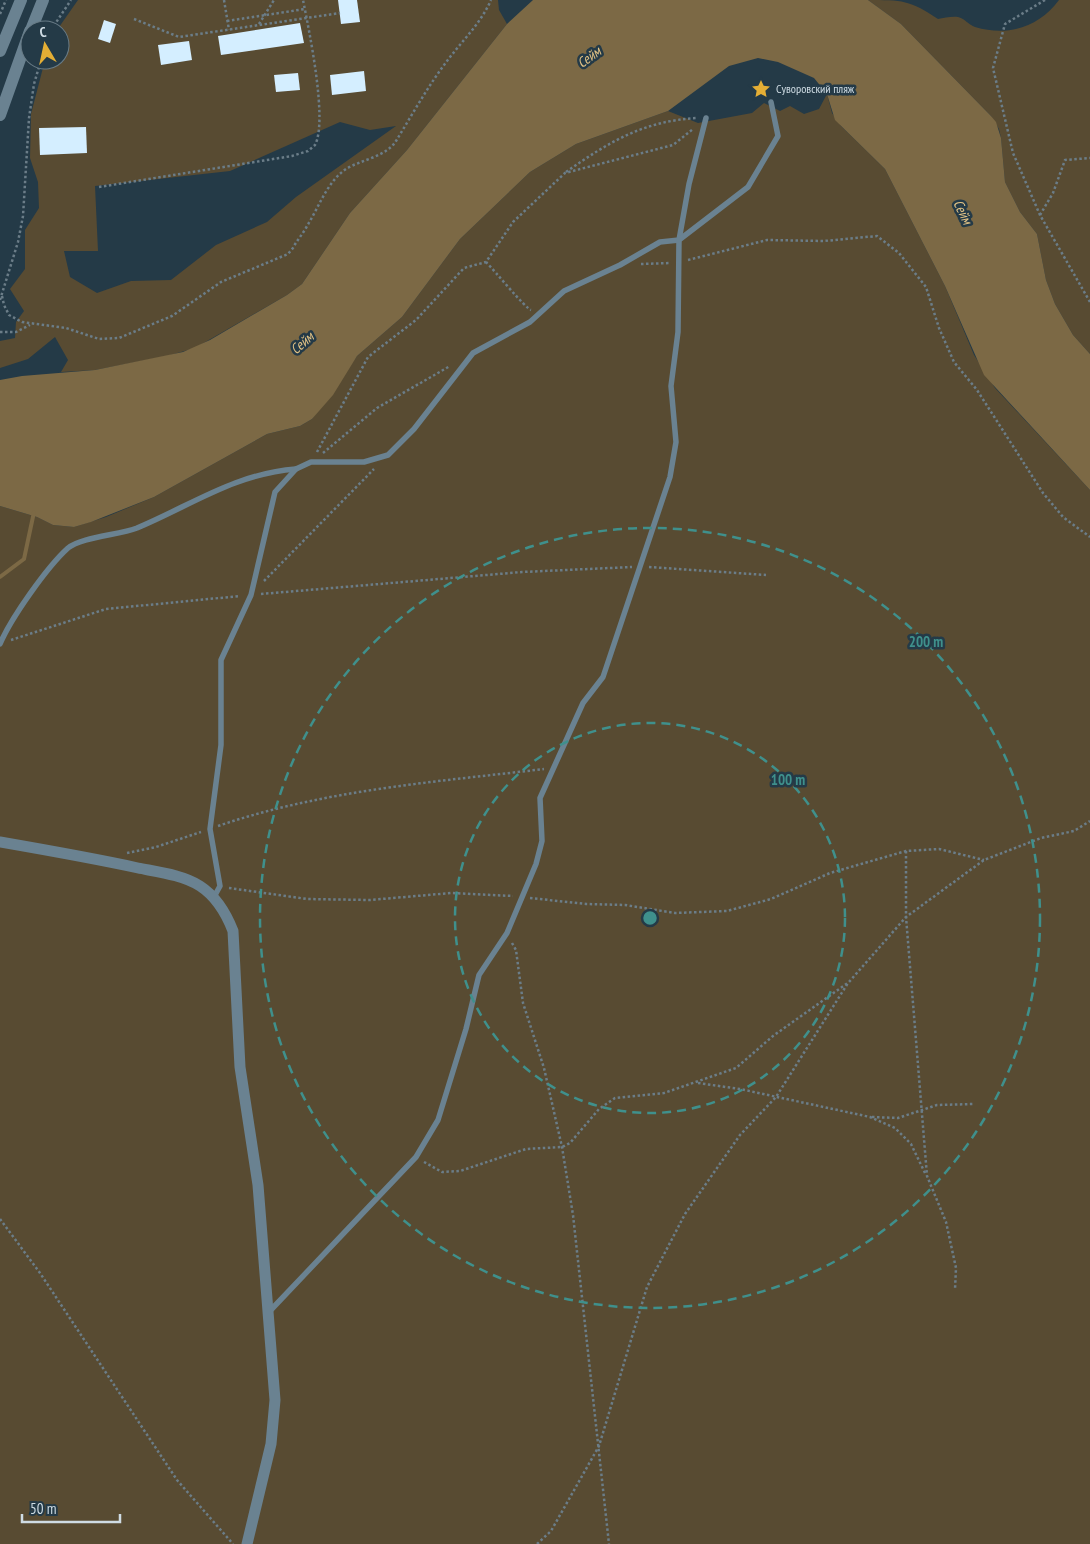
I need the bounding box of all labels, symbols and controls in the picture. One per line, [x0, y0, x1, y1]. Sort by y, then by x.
north arrow [20, 20, 70, 70]
text: С [38, 23, 48, 42]
water label: Сейм [573, 41, 606, 72]
place icon: Суворовский пляж [750, 78, 772, 100]
place label: Суворовский пляж [776, 81, 855, 96]
water label: Сейм [949, 197, 977, 229]
water label: Сейм [287, 327, 319, 358]
text: 200 m [909, 632, 943, 651]
text: 100 m [771, 770, 805, 789]
centre of rings [641, 909, 659, 927]
scale bar [22, 1492, 120, 1524]
text: 50 m [30, 1499, 56, 1518]

